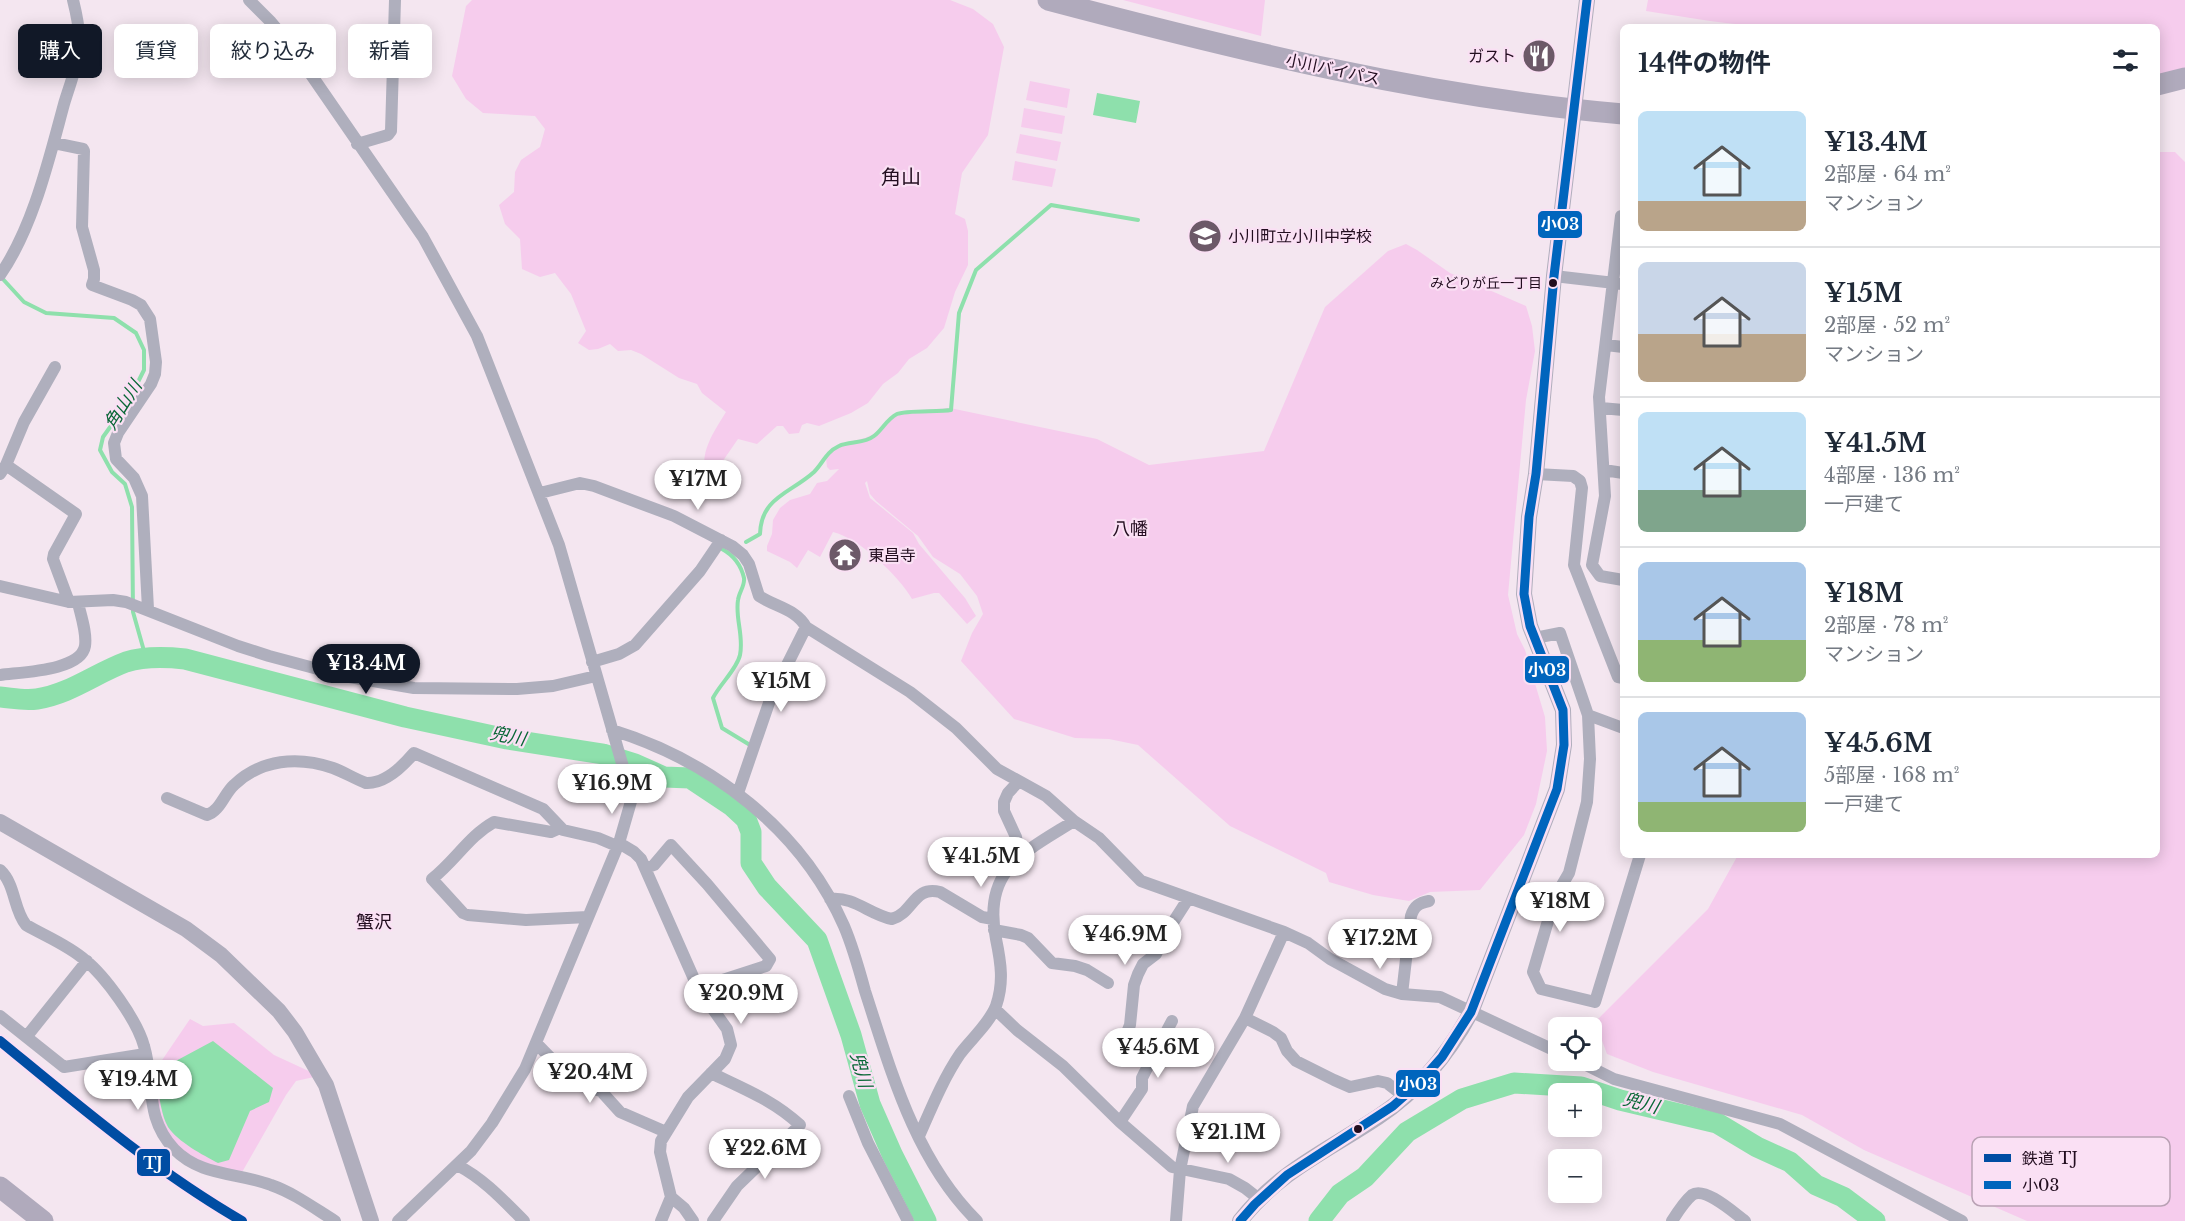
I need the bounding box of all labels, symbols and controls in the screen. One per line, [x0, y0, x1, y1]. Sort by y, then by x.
chip: 購入 [18, 24, 102, 78]
chip: 賃貸 [114, 24, 198, 78]
chip: 絞り込み [210, 24, 336, 78]
chip: 新着 [348, 24, 432, 78]
restaurant icon: ガスト [1521, 38, 1557, 74]
icon: filters [2109, 44, 2142, 77]
place label: ガスト [1468, 46, 1516, 66]
text: 14件の物件 [1638, 47, 1771, 79]
street label: 小川バイパス [1284, 49, 1382, 89]
text: ¥13.4M [1824, 126, 1928, 158]
icon: home [1686, 135, 1758, 207]
text: 2部屋 · 64 m² [1824, 162, 1951, 186]
district label: 角山 [881, 165, 921, 189]
text: マンション [1824, 191, 1924, 215]
line badge: 小03 [1537, 210, 1583, 239]
text: 小03 [1541, 214, 1579, 234]
school or university icon: 小川町立小川中学校 [1187, 218, 1223, 254]
place label: 小川町立小川中学校 [1228, 226, 1372, 246]
place label: みどりが丘一丁目 [1430, 274, 1542, 292]
marker: みどりが丘一丁目 [1547, 277, 1559, 289]
text: ¥15M [1824, 277, 1903, 309]
icon: home [1686, 286, 1758, 358]
text: 2部屋 · 52 m² [1824, 313, 1950, 337]
text: マンション [1824, 342, 1924, 366]
water label: 角山川 [99, 375, 148, 434]
text: ¥41.5M [1824, 427, 1927, 459]
icon: home [1686, 436, 1758, 508]
pin: ¥17M [662, 460, 734, 511]
text: 4部屋 · 136 m² [1824, 463, 1960, 487]
text: ¥17M [668, 467, 728, 491]
text: 一戸建て [1824, 492, 1904, 516]
district label: 八幡 [1112, 518, 1148, 540]
temple icon: 東昌寺 [827, 537, 863, 573]
place label: 東昌寺 [868, 545, 916, 565]
text: ¥18M [1824, 577, 1904, 609]
icon: home [1686, 586, 1758, 658]
text: 2部屋 · 78 m² [1824, 613, 1949, 637]
text: マンション [1824, 642, 1924, 666]
pin: ¥13.4M [317, 644, 415, 695]
text: ¥13.4M [326, 651, 406, 675]
line badge: 小03 [1524, 655, 1570, 684]
text: 小03 [1528, 660, 1566, 680]
pin: ¥15M [745, 662, 817, 713]
text: ¥15M [751, 669, 811, 693]
water label: 兜川 [488, 722, 530, 751]
text: ¥45.6M [1824, 727, 1933, 759]
icon: home [1686, 736, 1758, 808]
text: 5部屋 · 168 m² [1824, 763, 1959, 787]
pin: ¥16.9M [563, 764, 661, 815]
text: ¥16.9M [572, 771, 652, 795]
text: 一戸建て [1824, 792, 1904, 816]
pin: ¥41.5M [932, 837, 1030, 888]
text: ¥41.5M [941, 844, 1021, 868]
pin: ¥18M [1524, 882, 1596, 933]
text: ¥18M [1529, 889, 1591, 913]
district label: 蟹沢 [356, 911, 392, 933]
pin: ¥46.9M [1076, 915, 1174, 966]
pin: ¥17.2M [1331, 919, 1429, 970]
text: ¥46.9M [1082, 922, 1168, 946]
text: ¥17.2M [1342, 926, 1418, 950]
pin: ¥20.9M [692, 974, 790, 1025]
text: ¥20.9M [698, 981, 784, 1005]
map controls [1548, 1017, 1602, 1203]
button: locate [1548, 1017, 1602, 1071]
pin: ¥45.6M [1109, 1028, 1207, 1079]
text: ¥45.6M [1116, 1035, 1200, 1059]
water label: 兜川 [846, 1050, 877, 1092]
pin: ¥20.4M [541, 1053, 639, 1104]
pin: ¥19.4M [89, 1060, 187, 1111]
text: ¥20.4M [547, 1060, 633, 1084]
text: ¥19.4M [98, 1067, 178, 1091]
line badge: 小03 [1395, 1069, 1441, 1098]
text: 小03 [1399, 1074, 1437, 1094]
button: + [1548, 1083, 1602, 1137]
water label: 兜川 [1621, 1088, 1663, 1119]
pin: ¥21.1M [1179, 1113, 1277, 1164]
text: ¥21.1M [1190, 1120, 1266, 1144]
unlabelled marker [1352, 1123, 1364, 1135]
pin: ¥22.6M [716, 1129, 814, 1180]
text: ¥22.6M [723, 1136, 807, 1160]
legend [1972, 1137, 2170, 1206]
line badge: TJ [136, 1148, 171, 1177]
text: 鉄道 TJ [2022, 1148, 2078, 1168]
button: − [1548, 1149, 1602, 1203]
text: TJ [143, 1153, 163, 1173]
text: 小03 [2022, 1175, 2059, 1195]

